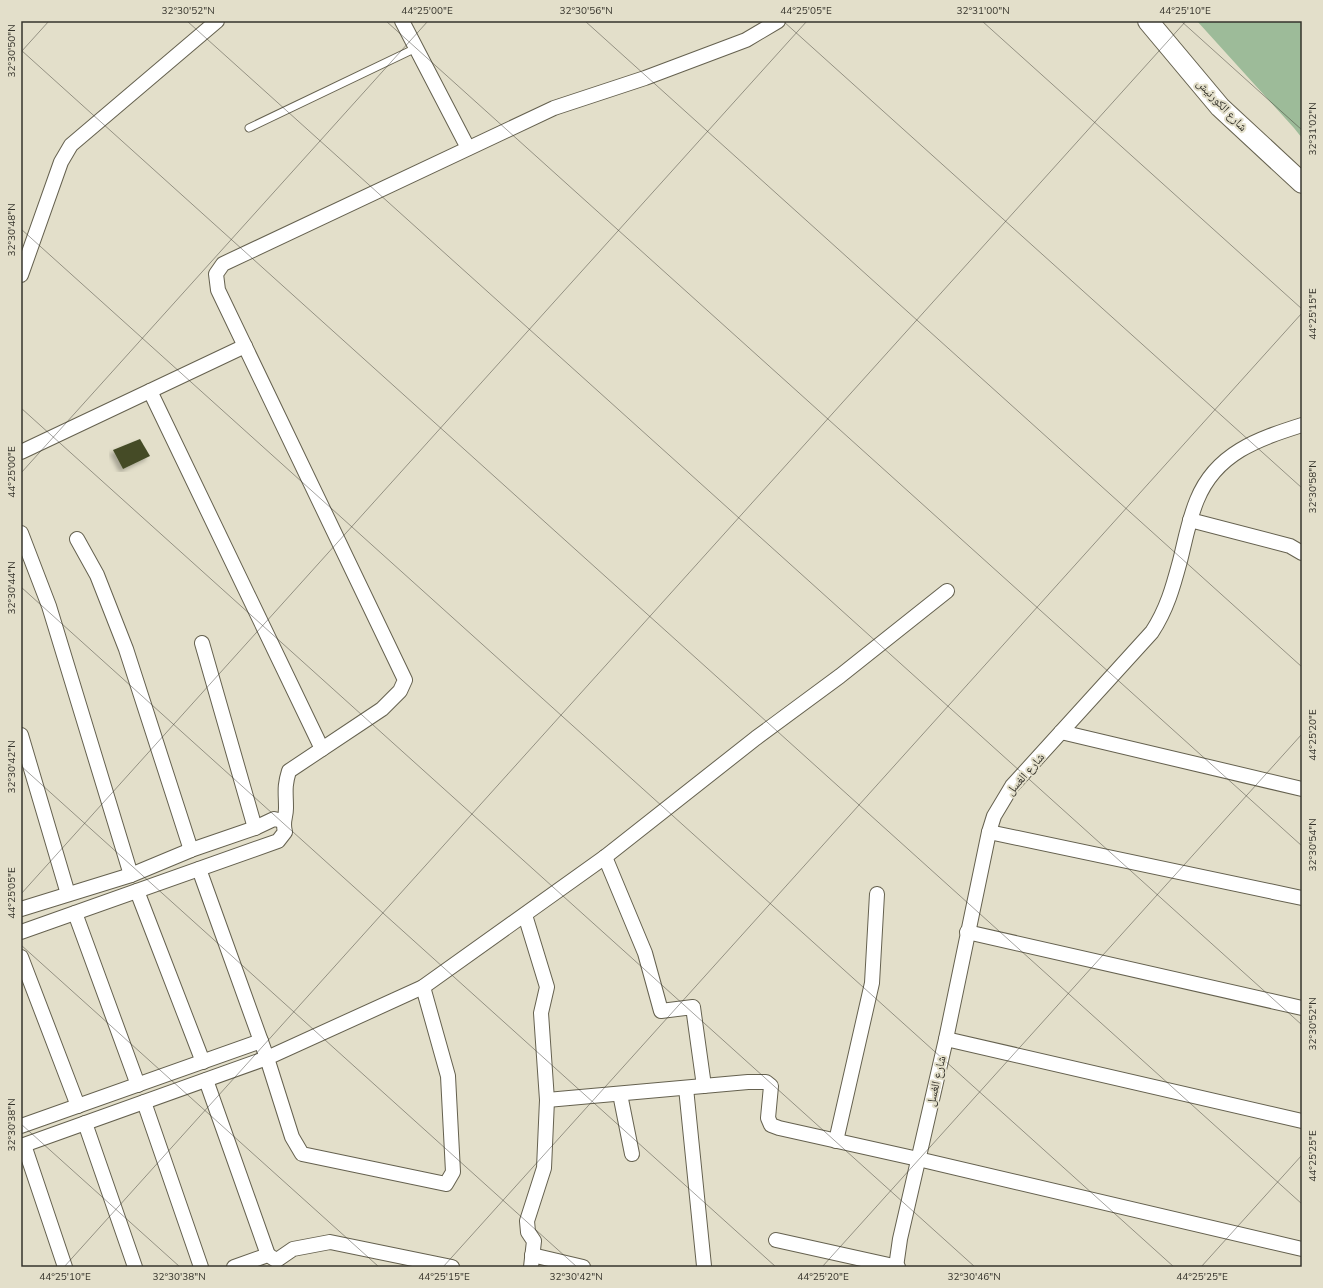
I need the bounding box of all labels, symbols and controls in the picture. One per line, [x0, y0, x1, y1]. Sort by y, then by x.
text: 32°30'52"N [161, 4, 215, 18]
text: 44°25'00"E [401, 4, 453, 18]
text: 32°30'56"N [559, 4, 613, 18]
text: 44°25'05"E [780, 4, 832, 18]
text: 32°31'00"N [956, 4, 1010, 18]
text: 44°25'10"E [1159, 4, 1211, 18]
text: 32°30'50"N [5, 24, 19, 78]
street label: شارع الكورنيش [1193, 75, 1251, 135]
text: 32°31'02"N [1306, 102, 1320, 156]
text: 32°30'48"N [5, 203, 19, 257]
text: 44°25'15"E [1306, 288, 1320, 340]
text: 44°25'00"E [5, 446, 19, 498]
text: 32°30'58"N [1306, 460, 1320, 514]
text: 32°30'44"N [5, 561, 19, 615]
text: 44°25'20"E [1306, 709, 1320, 761]
text: 32°30'42"N [5, 740, 19, 794]
street label: شارع الغسل [1002, 749, 1048, 799]
text: 32°30'54"N [1306, 818, 1320, 872]
text: 44°25'05"E [5, 867, 19, 919]
text: 32°30'52"N [1306, 997, 1320, 1051]
street label: شارع الغسل [922, 1054, 950, 1108]
text: 32°30'38"N [5, 1098, 19, 1152]
text: 44°25'25"E [1306, 1130, 1320, 1182]
text: 44°25'10"E [39, 1270, 91, 1284]
text: 32°30'38"N [152, 1270, 206, 1284]
text: 44°25'15"E [418, 1270, 470, 1284]
text: 32°30'42"N [549, 1270, 603, 1284]
text: 44°25'20"E [797, 1270, 849, 1284]
text: 32°30'46"N [947, 1270, 1001, 1284]
text: 44°25'25"E [1176, 1270, 1228, 1284]

